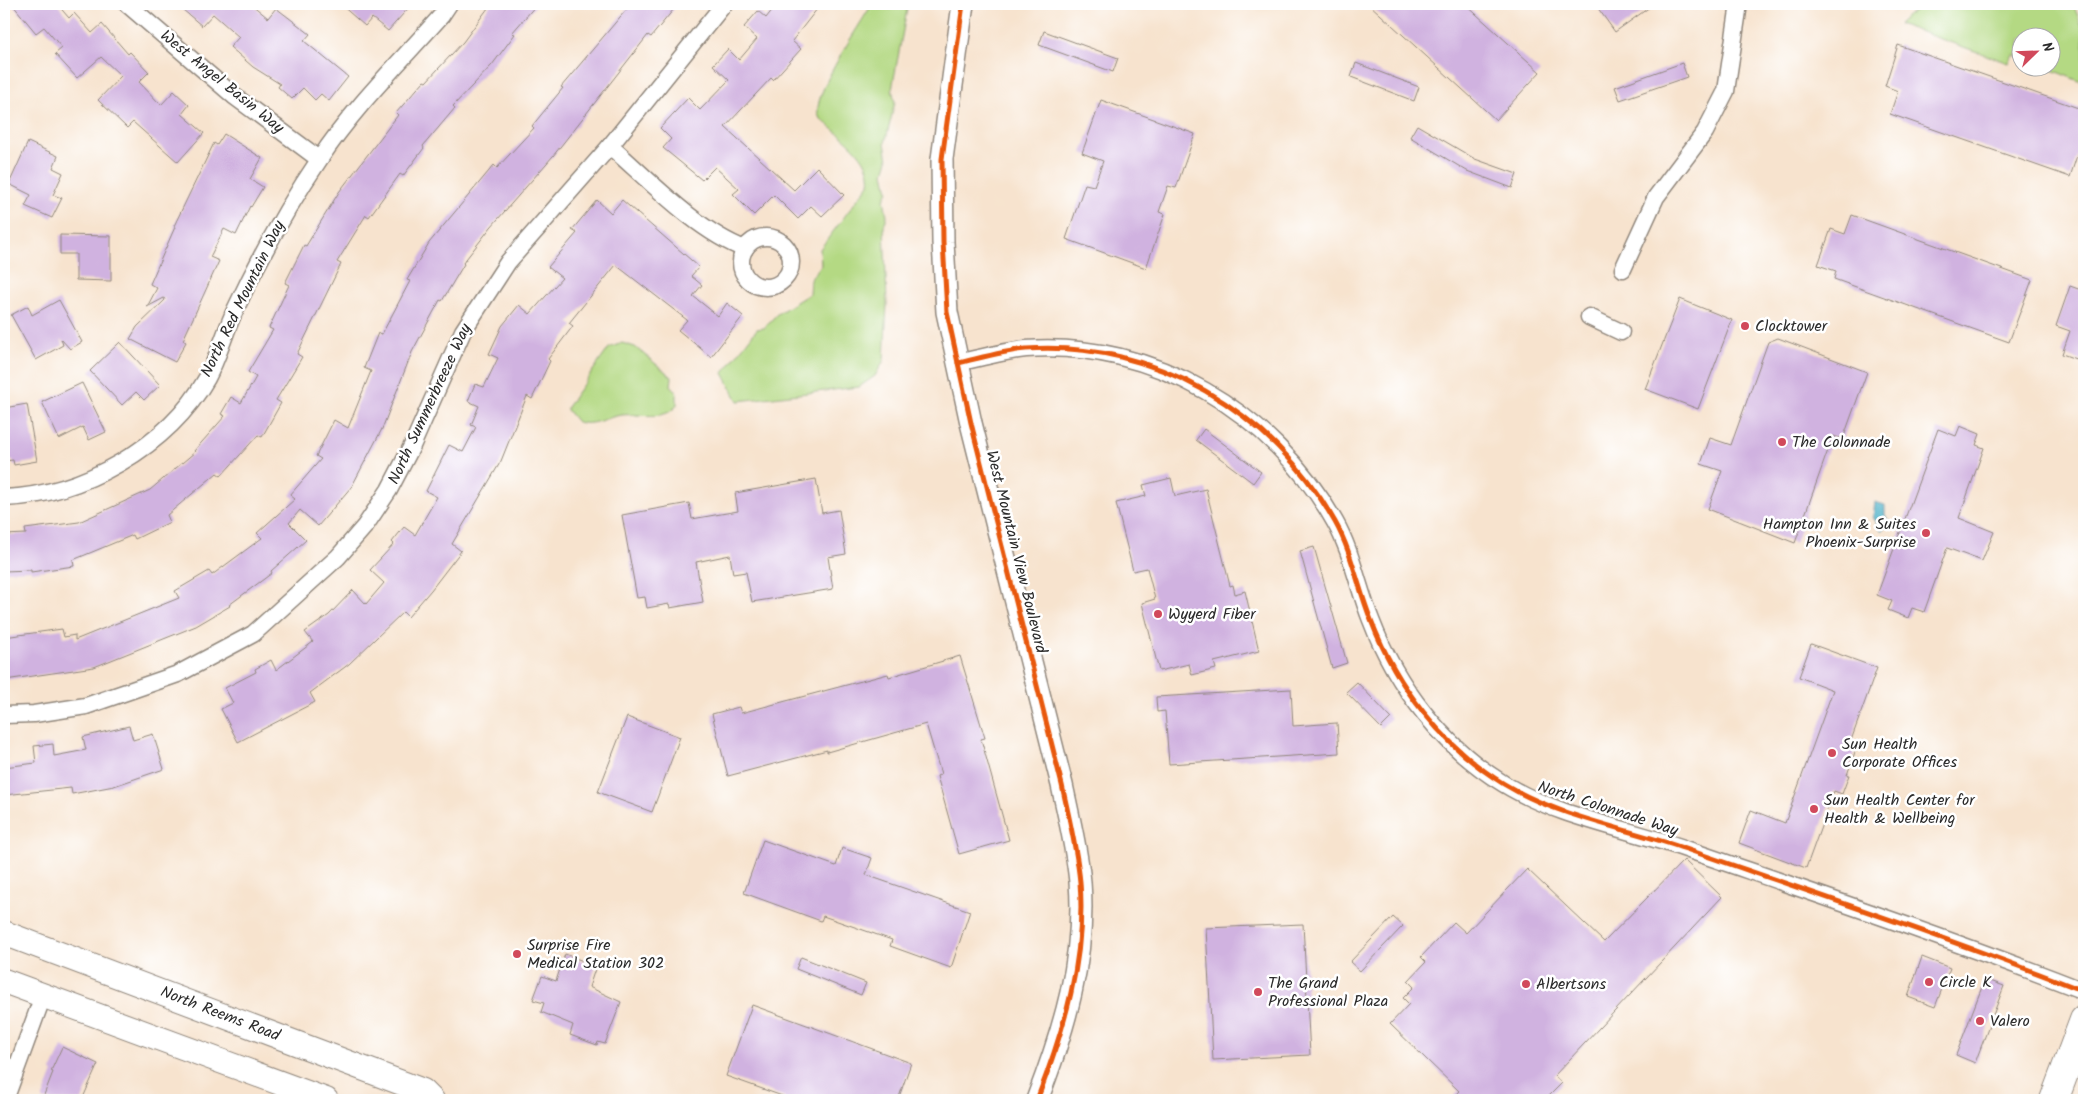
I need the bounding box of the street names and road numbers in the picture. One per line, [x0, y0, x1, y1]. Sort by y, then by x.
street label: West Angel Basin Way [155, 24, 290, 140]
street label: North Red Mountain Way [194, 216, 292, 382]
street label: North Summerbreeze Way [382, 319, 479, 489]
street label: West Mountain View Boulevard [979, 448, 1054, 657]
street label: North Colonnade Way [1535, 775, 1682, 844]
street label: North Reems Road [157, 980, 284, 1049]

